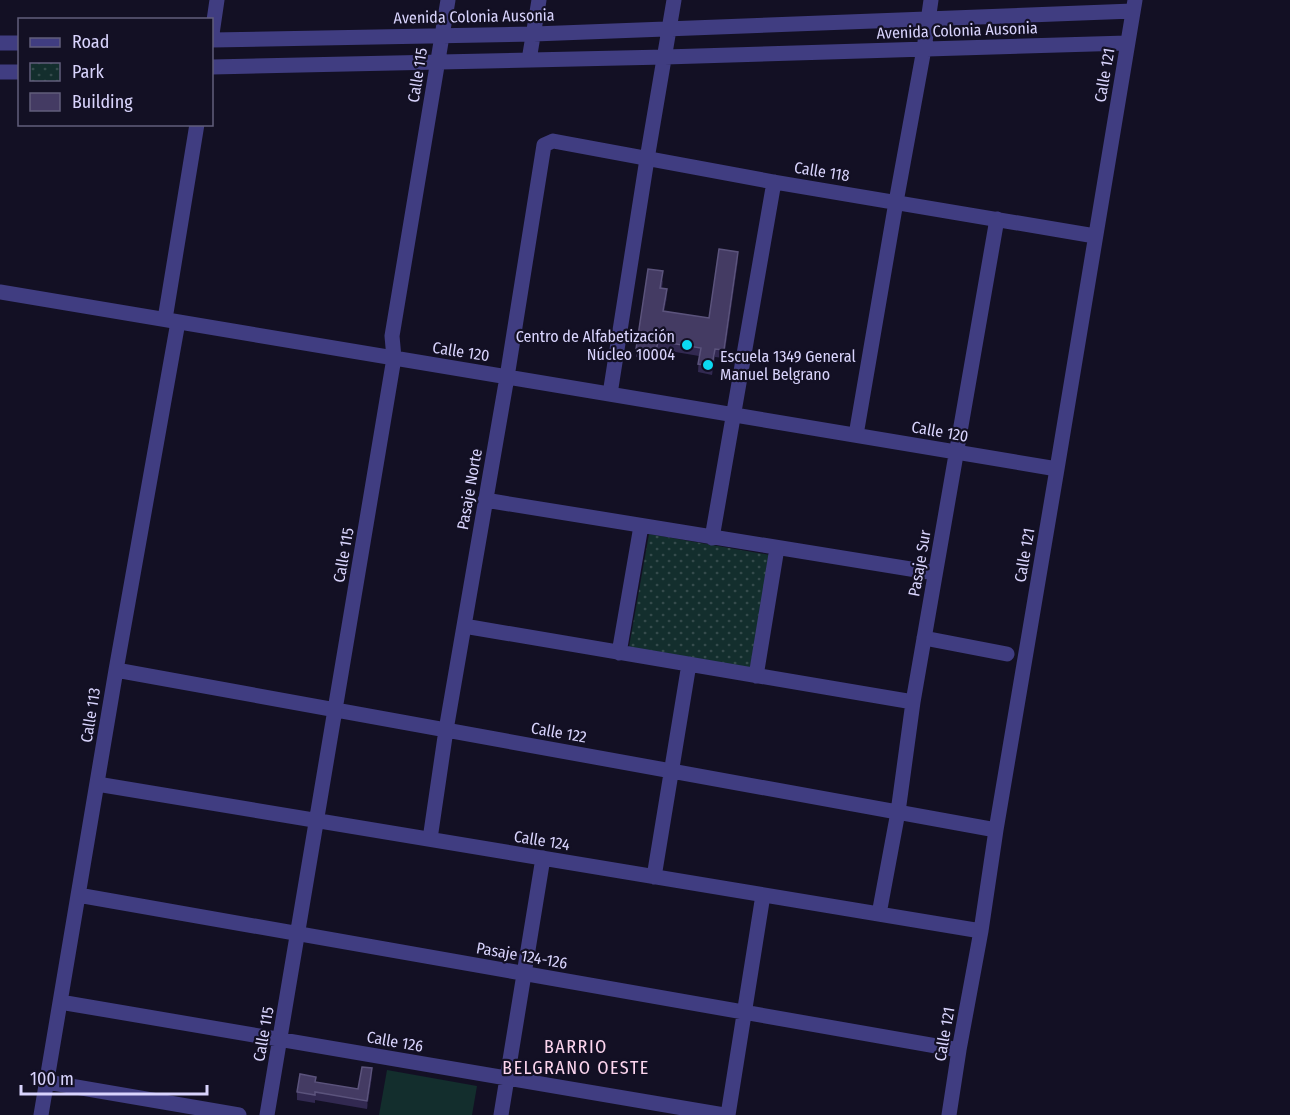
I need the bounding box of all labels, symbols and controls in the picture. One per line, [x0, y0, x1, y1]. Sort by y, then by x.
street label: Avenida Colonia Ausonia [393, 6, 555, 27]
legend [18, 18, 213, 126]
street label: Avenida Colonia Ausonia [876, 18, 1038, 43]
text: Road [72, 31, 109, 53]
street label: Calle 115 [404, 46, 431, 104]
street label: Calle 121 [1090, 46, 1119, 104]
text: Park [72, 61, 105, 83]
text: Building [72, 91, 133, 113]
street label: Calle 118 [793, 158, 851, 185]
place label: Centro de Alfabetización Núcleo 10004 [516, 327, 675, 364]
street label: Calle 120 [431, 338, 491, 365]
marker: Centro de Alfabetización Núcleo 10004 [680, 338, 694, 352]
place label: Escuela 1349 General Manuel Belgrano [720, 347, 856, 384]
marker: Escuela 1349 General Manuel Belgrano [701, 358, 715, 372]
street label: Calle 120 [910, 417, 970, 446]
street label: Pasaje Norte [453, 447, 486, 531]
street label: Calle 115 [329, 526, 358, 584]
street label: Calle 121 [1010, 526, 1039, 584]
street label: Pasaje Sur [904, 528, 935, 598]
street label: Calle 113 [77, 686, 104, 744]
street label: Calle 122 [530, 718, 588, 747]
street label: Calle 124 [513, 827, 572, 854]
street label: Pasaje 124-126 [475, 938, 569, 973]
street label: Calle 115 [249, 1005, 278, 1063]
street label: Calle 121 [930, 1005, 959, 1063]
street label: Calle 126 [365, 1027, 425, 1056]
district label: BARRIO BELGRANO OESTE [502, 1036, 650, 1079]
scale bar [21, 1058, 207, 1096]
text: 100 m [30, 1068, 74, 1090]

